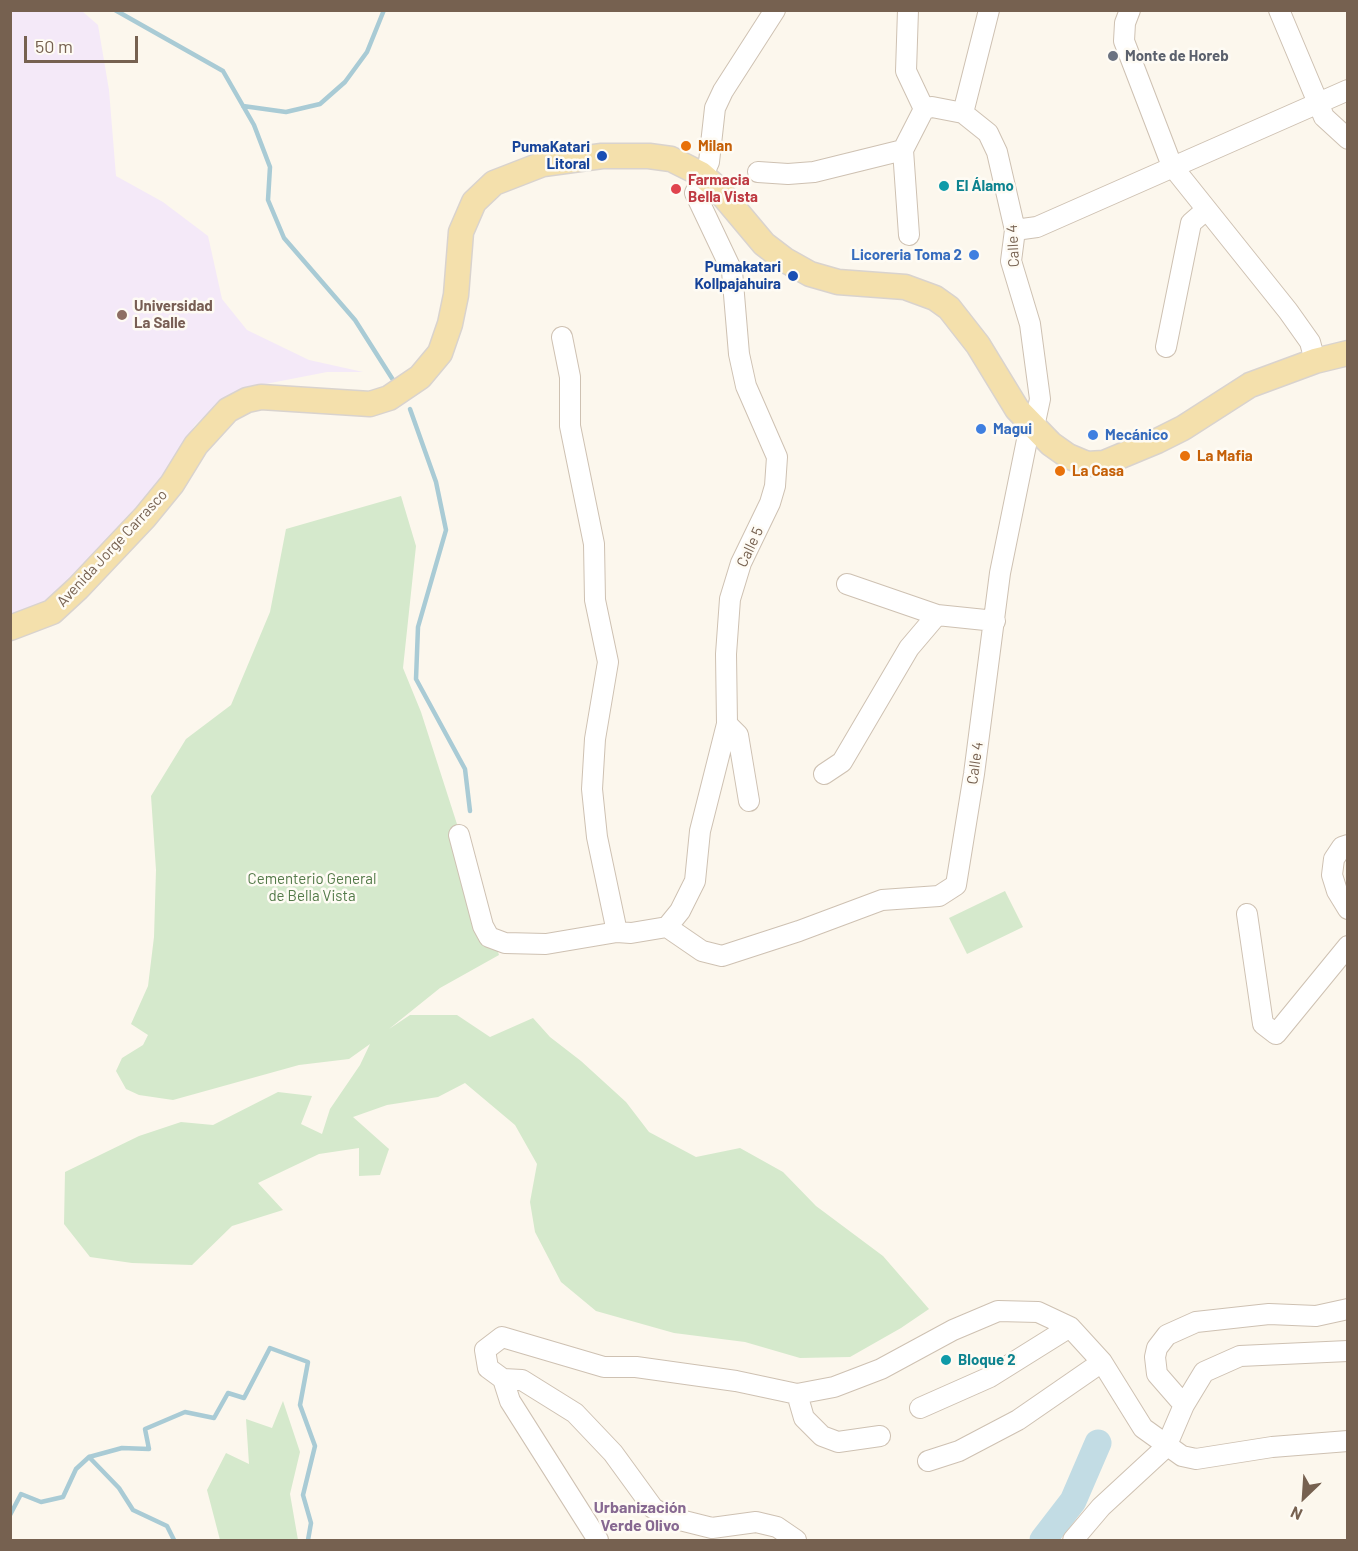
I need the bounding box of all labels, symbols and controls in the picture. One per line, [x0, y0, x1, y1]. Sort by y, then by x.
scale bar [27, 24, 141, 62]
text: 50 m [35, 35, 73, 57]
place label: Monte de Horeb [1125, 47, 1229, 65]
marker: Monte de Horeb [1106, 49, 1120, 63]
place label: Milan [698, 137, 732, 155]
place label: PumaKatari Litoral [512, 138, 590, 173]
marker: Milan [679, 139, 693, 153]
marker: PumaKatari Litoral [595, 149, 609, 163]
place label: Farmacia Bella Vista [688, 171, 758, 206]
place label: El Álamo [956, 177, 1014, 195]
marker: El Álamo [937, 179, 951, 193]
marker: Farmacia Bella Vista [669, 182, 683, 196]
street label: Calle 4 [1003, 224, 1023, 268]
place label: Licoreria Toma 2 [851, 246, 962, 264]
marker: Licoreria Toma 2 [967, 248, 981, 262]
place label: Pumakatari Kollpajahuira [695, 258, 781, 293]
marker: Pumakatari Kollpajahuira [786, 269, 800, 283]
place label: Universidad La Salle [134, 297, 213, 332]
marker: Universidad La Salle [115, 308, 129, 322]
place label: Magui [993, 420, 1032, 438]
marker: Magui [974, 422, 988, 436]
place label: Mecánico [1105, 426, 1168, 444]
marker: Mecánico [1086, 428, 1100, 442]
place label: La Mafia [1197, 447, 1253, 465]
marker: La Mafia [1178, 449, 1192, 463]
place label: La Casa [1072, 462, 1124, 480]
marker: La Casa [1053, 464, 1067, 478]
street label: Avenida Jorge Carrasco [53, 486, 171, 610]
street label: Calle 5 [733, 524, 767, 570]
street label: Calle 4 [963, 741, 987, 785]
park label: Cementerio General de Bella Vista [248, 870, 376, 905]
place label: Bloque 2 [958, 1351, 1016, 1369]
marker: Bloque 2 [939, 1353, 953, 1367]
north arrow [1274, 1467, 1334, 1527]
district label: Urbanización Verde Olivo [594, 1498, 686, 1536]
text: N [1287, 1503, 1305, 1525]

